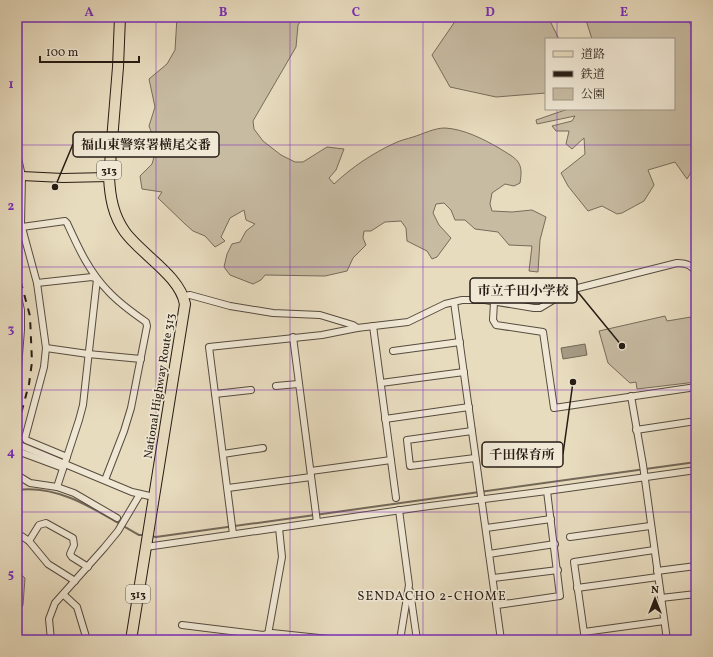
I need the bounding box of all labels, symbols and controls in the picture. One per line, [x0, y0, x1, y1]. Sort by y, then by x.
text: A [84, 4, 94, 22]
text: B [219, 4, 228, 22]
text: C [352, 4, 360, 22]
text: D [485, 4, 495, 22]
text: E [620, 4, 628, 22]
scale bar [40, 38, 139, 64]
legend [545, 38, 675, 110]
text: 100 m [46, 45, 79, 61]
text: 道路 [581, 47, 605, 63]
text: 鉄道 [580, 67, 605, 83]
text: 1 [8, 76, 14, 94]
text: 公園 [581, 87, 605, 103]
callout: 福山東警察署横尾交番 [73, 132, 219, 157]
text: 福山東警察署横尾交番 [81, 137, 211, 155]
road number: 313 [97, 161, 121, 179]
text: 2 [8, 198, 15, 216]
callout: 市立千田小学校 [470, 278, 577, 303]
text: 市立千田小学校 [477, 283, 569, 301]
street label: National Highway Route 313 [141, 312, 179, 460]
text: 3 [8, 321, 15, 339]
callout: 千田保育所 [482, 442, 563, 467]
text: 4 [7, 444, 15, 462]
text: 千田保育所 [489, 447, 555, 465]
text: 5 [8, 566, 14, 584]
north arrow [635, 579, 675, 619]
text: N [651, 583, 659, 598]
road number: 313 [126, 585, 150, 603]
district label: SENDACHO 2-CHOME [357, 588, 507, 606]

